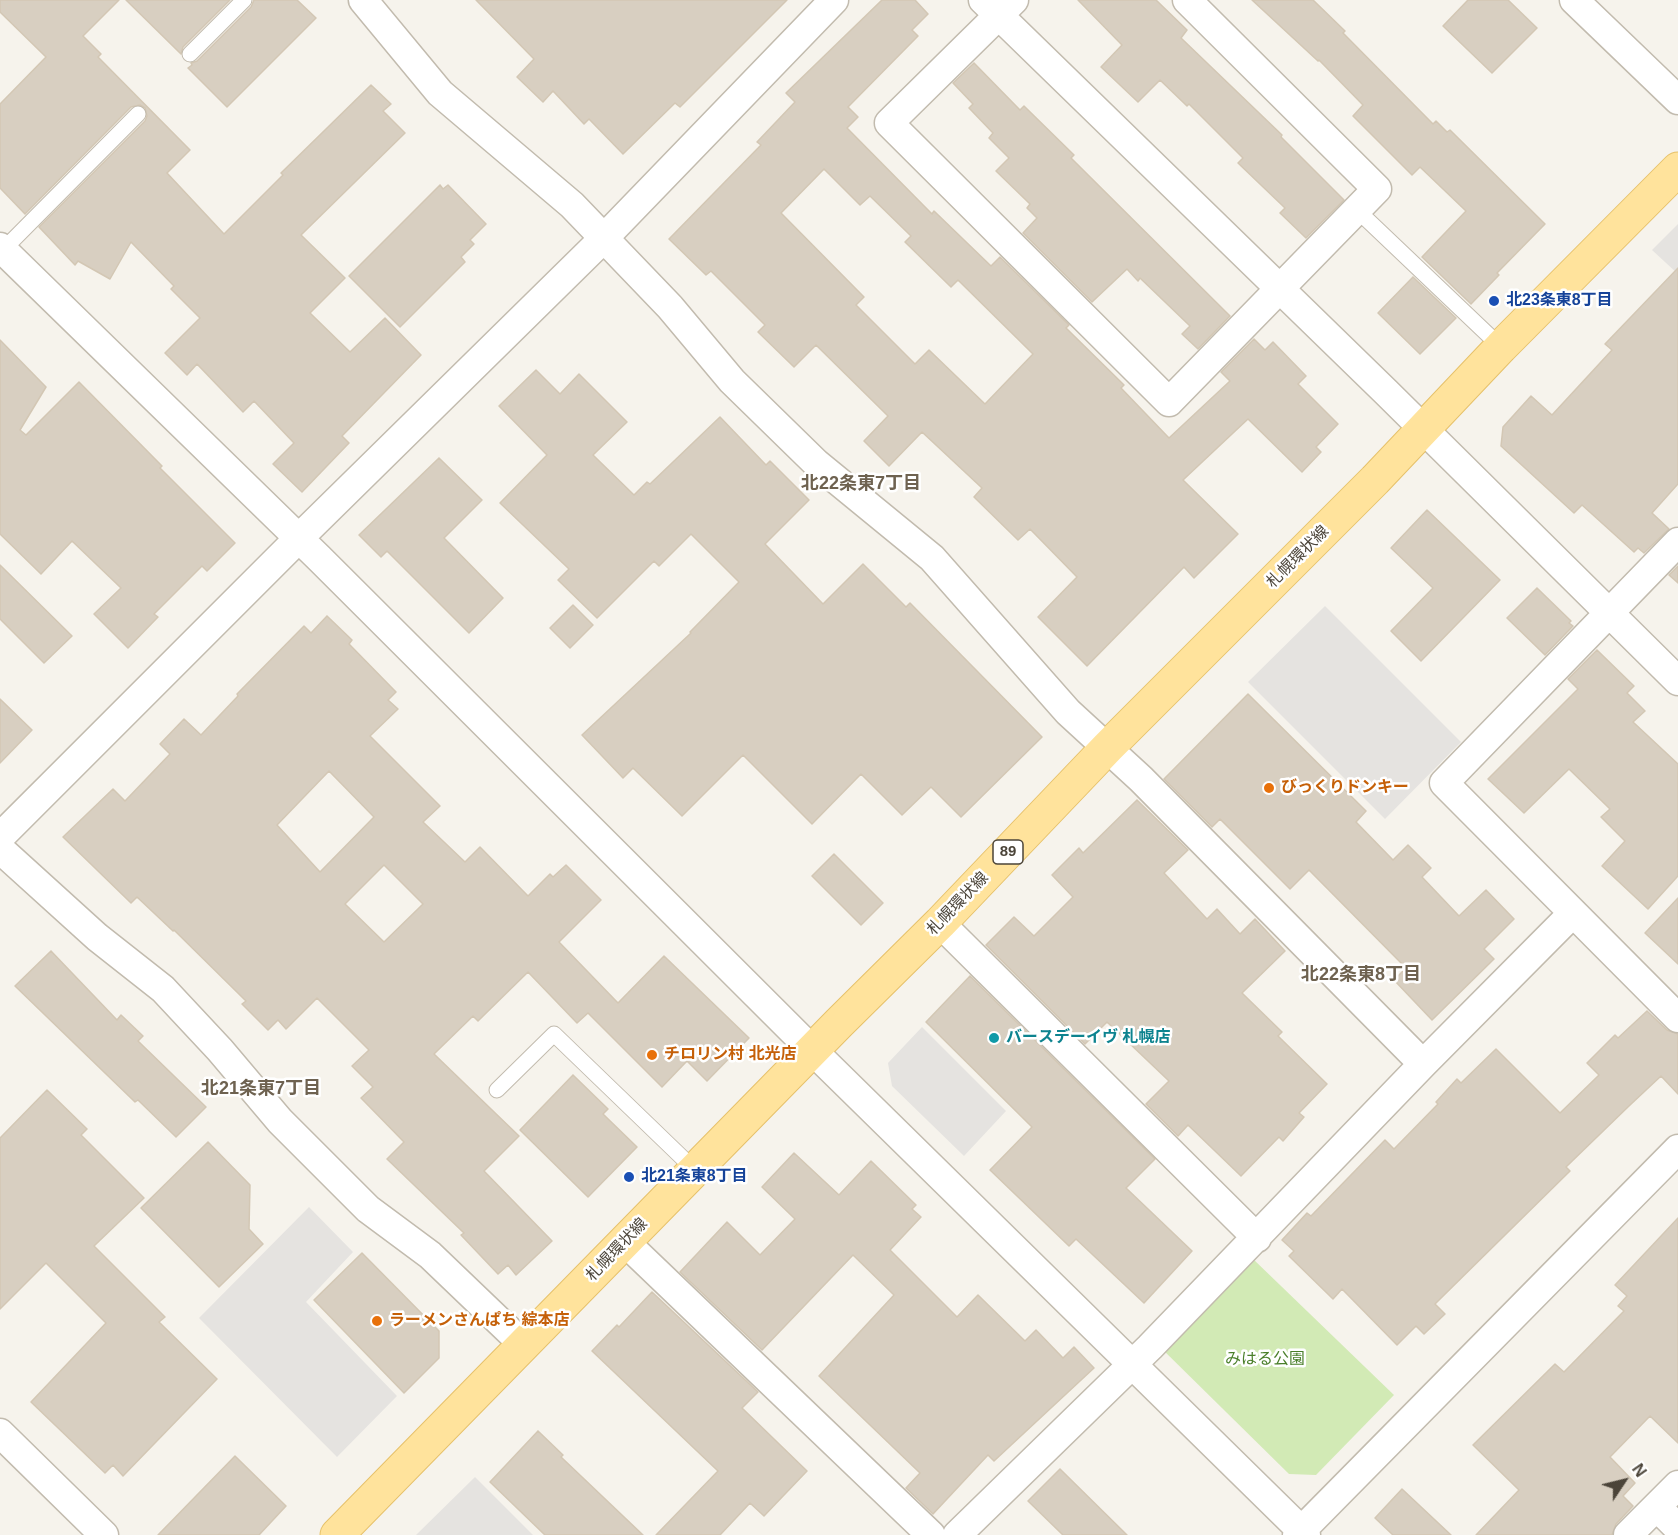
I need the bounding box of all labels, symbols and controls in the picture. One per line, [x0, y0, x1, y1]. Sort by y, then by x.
place label: 北23条東8丁目 [1506, 291, 1613, 311]
marker: 北23条東8丁目 [1487, 294, 1501, 308]
district label: 北22条東7丁目 [801, 473, 921, 495]
street label: 札幌環状線 [1263, 522, 1333, 592]
place label: びっくりドンキー [1281, 778, 1409, 798]
marker: びっくりドンキー [1262, 781, 1276, 795]
road number: 89 [993, 840, 1023, 864]
street label: 札幌環状線 [923, 869, 993, 939]
district label: 北22条東8丁目 [1301, 964, 1421, 986]
place label: バースデーイヴ 札幌店 [1006, 1028, 1170, 1048]
marker: バースデーイヴ 札幌店 [987, 1031, 1001, 1045]
place label: チロリン村 北光店 [664, 1045, 796, 1065]
marker: チロリン村 北光店 [645, 1048, 659, 1062]
district label: 北21条東7丁目 [201, 1078, 321, 1100]
place label: 北21条東8丁目 [641, 1167, 748, 1187]
marker: 北21条東8丁目 [622, 1170, 636, 1184]
street label: 札幌環状線 [582, 1215, 652, 1285]
place label: ラーメンさんぱち 綜本店 [389, 1311, 569, 1331]
marker: ラーメンさんぱち 綜本店 [370, 1314, 384, 1328]
park label: みはる公園 [1225, 1350, 1305, 1370]
north arrow [1594, 1451, 1654, 1511]
text: N [1629, 1461, 1649, 1480]

